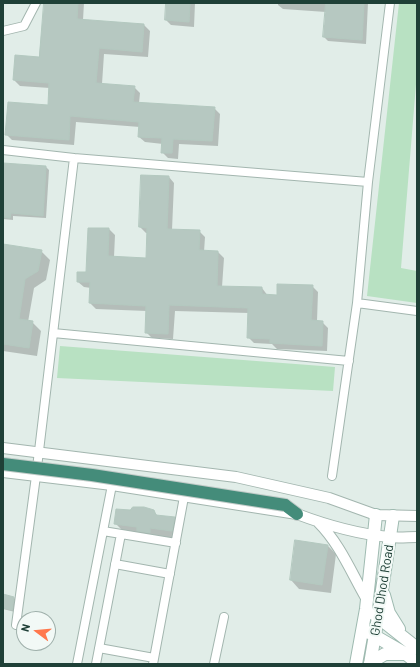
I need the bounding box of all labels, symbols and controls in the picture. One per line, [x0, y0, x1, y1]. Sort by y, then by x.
street label: Ghod Dhod Road [367, 543, 397, 637]
north arrow [16, 611, 56, 651]
text: N [18, 623, 32, 633]

